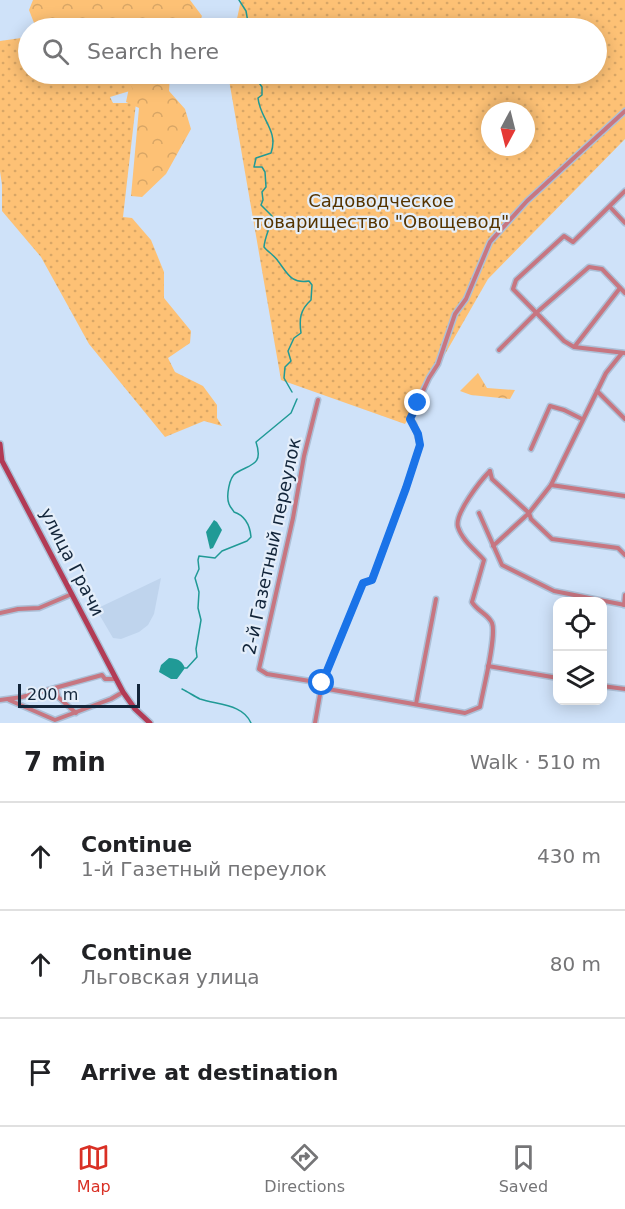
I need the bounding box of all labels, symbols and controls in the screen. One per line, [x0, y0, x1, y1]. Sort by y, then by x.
search box [18, 18, 607, 84]
icon: search [39, 35, 72, 68]
text: Search here [87, 39, 219, 64]
north arrow [481, 102, 535, 156]
park label: Садоводческое товарищество "Овощевод" [253, 190, 509, 232]
route end [404, 389, 430, 415]
street label: 2-й Газетный переулок [238, 435, 305, 656]
street label: улица Грачи [36, 504, 109, 619]
map controls [553, 597, 607, 705]
button: locate [553, 597, 607, 651]
button: layers [553, 651, 607, 705]
route start [308, 669, 334, 695]
scale bar [18, 681, 140, 708]
text: 200 m [27, 685, 78, 704]
text: 7 min [24, 747, 106, 777]
text: Walk · 510 m [470, 750, 601, 774]
text: Continue [81, 832, 192, 857]
icon: ahead [24, 840, 57, 873]
text: 430 m [537, 844, 601, 868]
text: 1-й Газетный переулок [81, 857, 327, 881]
text: Continue [81, 940, 192, 965]
icon: ahead [24, 948, 57, 981]
text: 80 m [550, 952, 601, 976]
text: Льговская улица [81, 965, 260, 989]
icon: arrive [24, 1056, 57, 1089]
text: Arrive at destination [81, 1060, 338, 1085]
tab: Map [77, 1141, 111, 1196]
tab: Directions [264, 1141, 345, 1196]
tab: Saved [499, 1141, 548, 1196]

